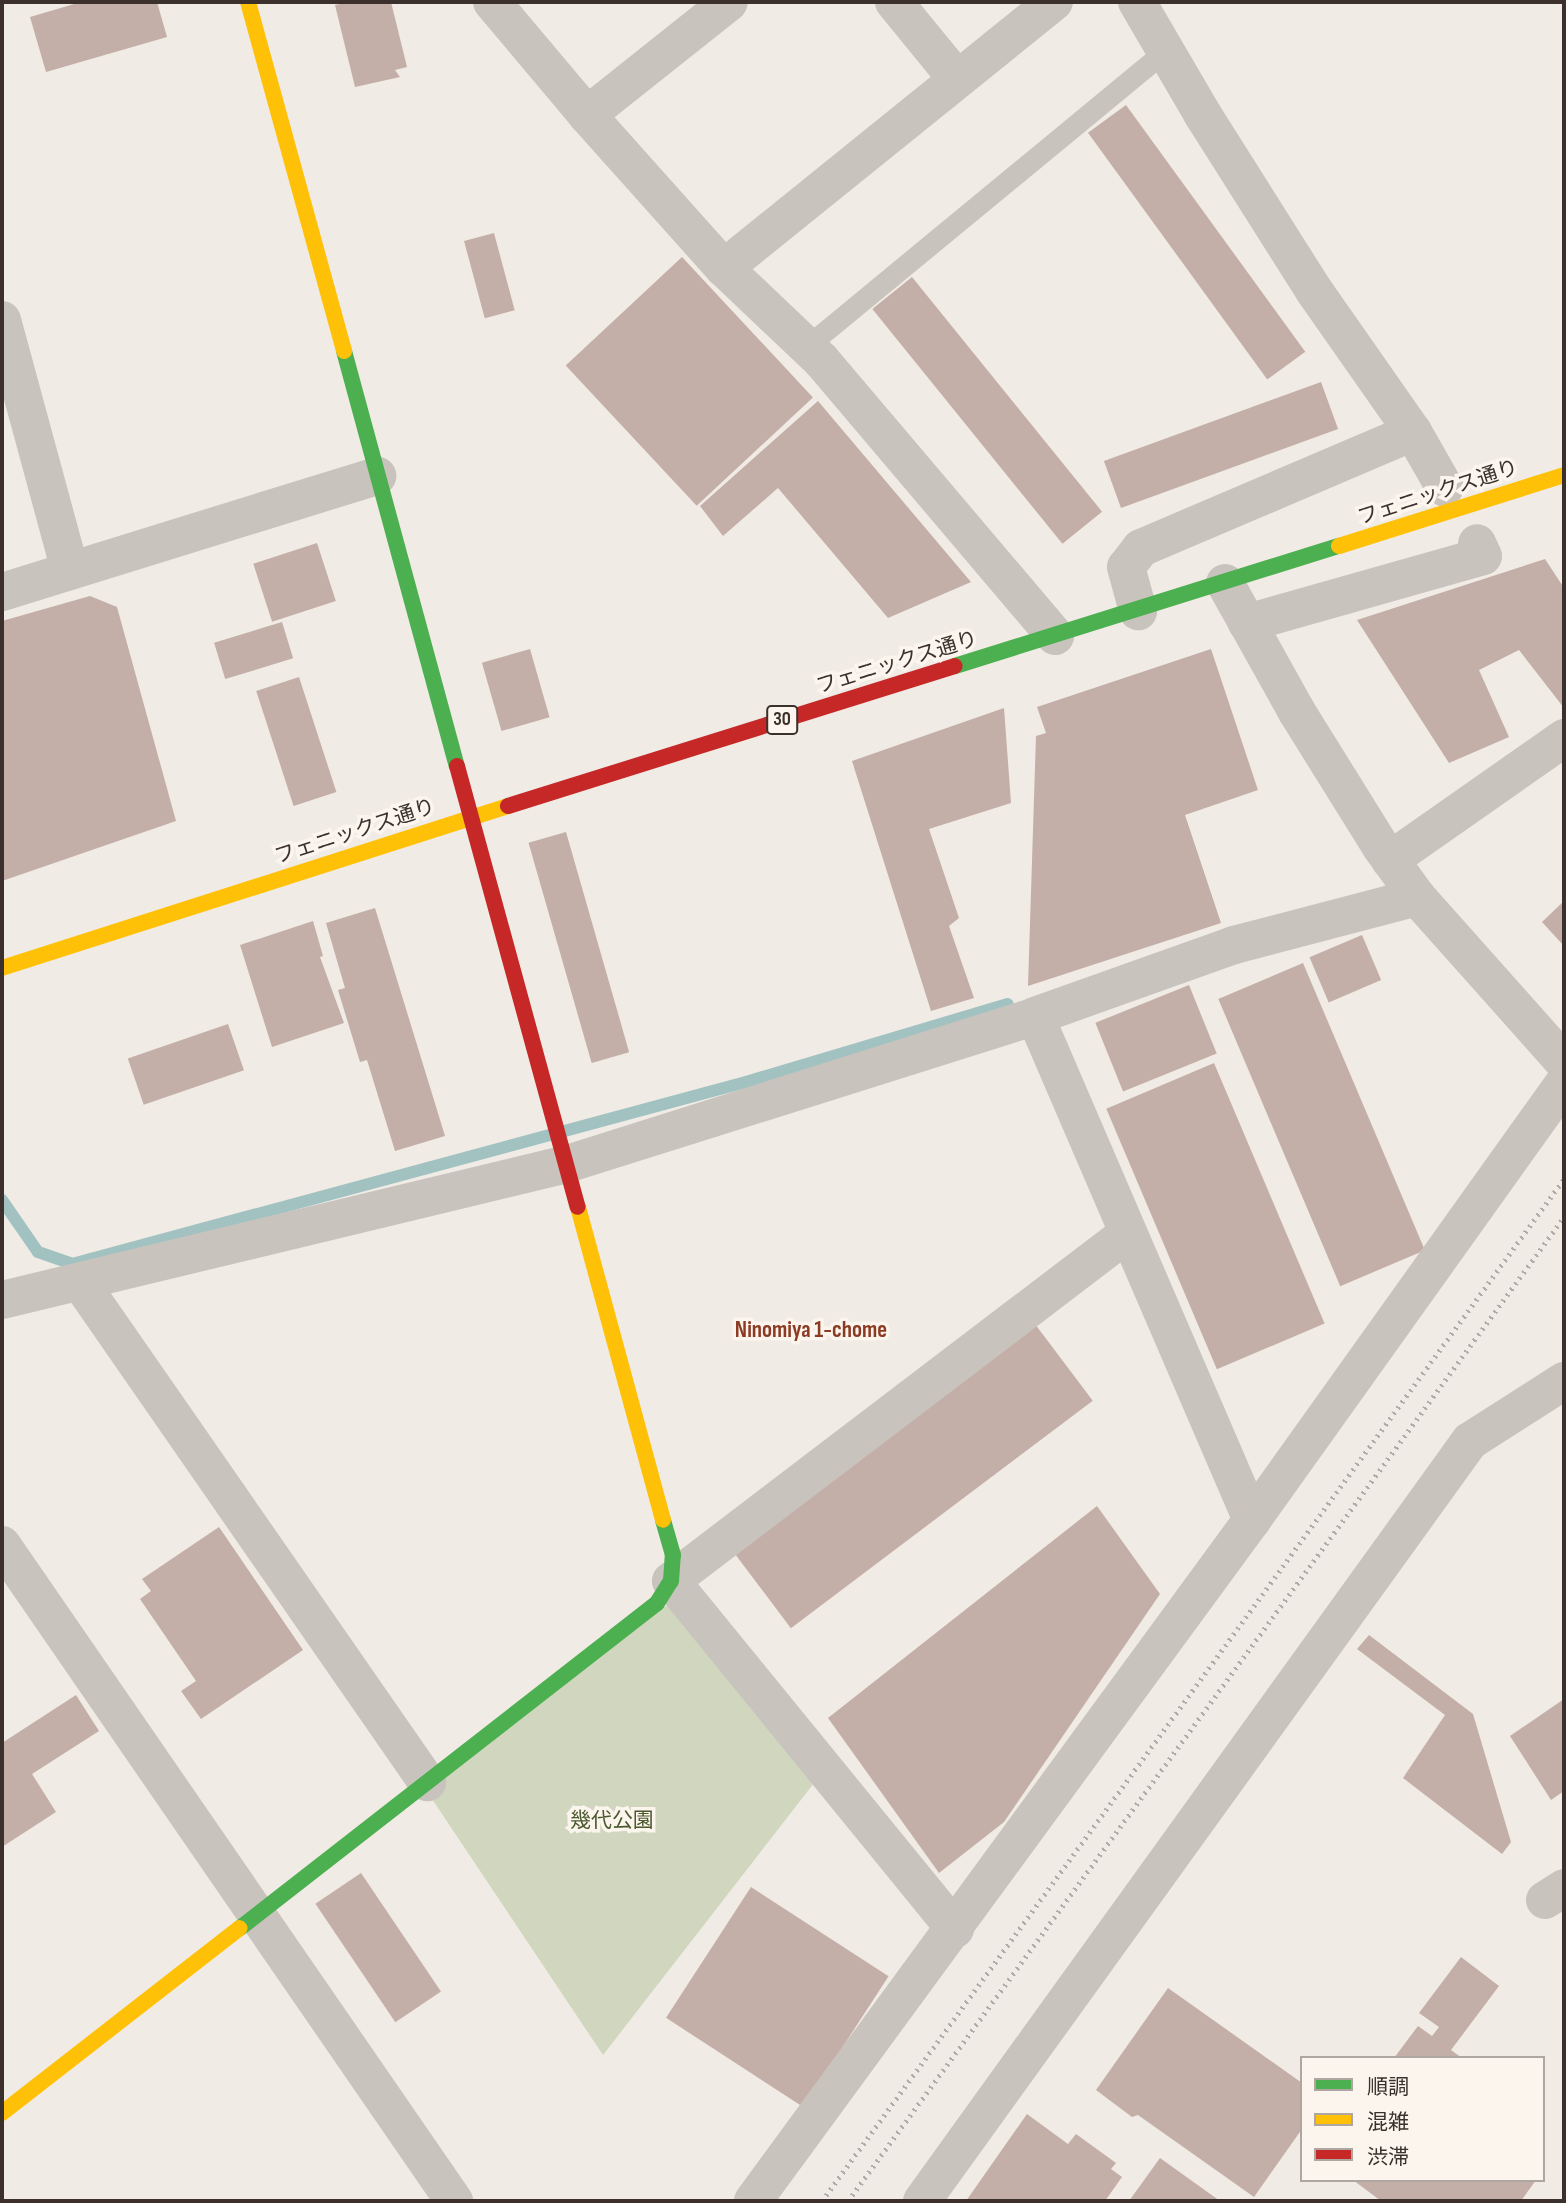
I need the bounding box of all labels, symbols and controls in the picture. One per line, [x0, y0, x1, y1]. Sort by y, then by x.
street label: フェニックス通り [1354, 455, 1522, 531]
street label: フェニックス通り [813, 626, 981, 700]
road number: 30 [764, 705, 800, 736]
street label: フェニックス通り [271, 794, 439, 870]
district label: Ninomiya 1-chome [735, 1316, 887, 1344]
park label: 幾代公園 [570, 1808, 654, 1834]
legend [1300, 2056, 1545, 2182]
text: 順調 [1367, 2075, 1409, 2100]
text: 混雑 [1367, 2110, 1409, 2135]
text: 渋滞 [1367, 2145, 1409, 2170]

